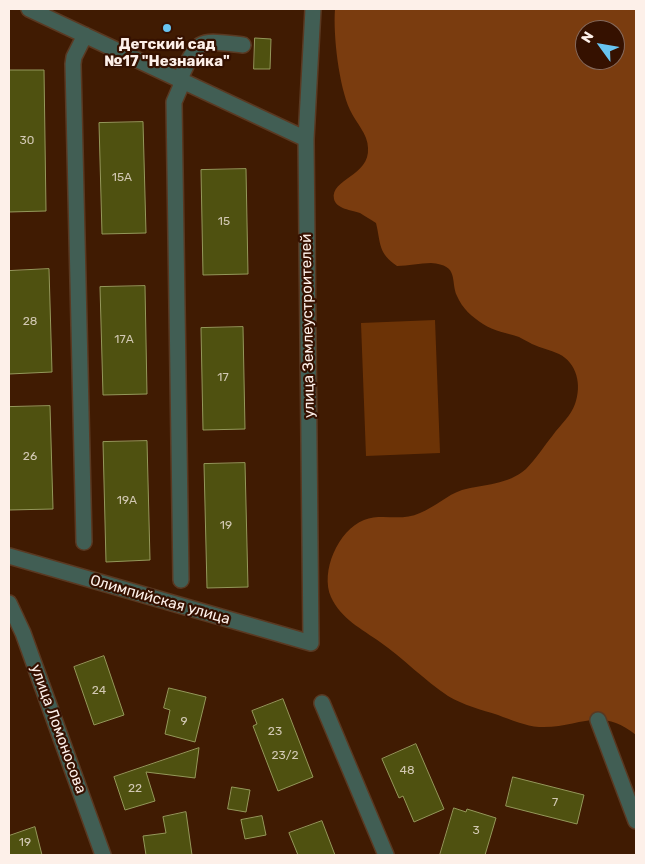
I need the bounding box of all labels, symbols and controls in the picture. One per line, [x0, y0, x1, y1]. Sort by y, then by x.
north arrow [575, 20, 625, 70]
marker: Детский сад №17 "Незнайка" [161, 22, 173, 34]
text: N [578, 29, 598, 46]
place label: Детский сад №17 "Незнайка" [104, 36, 230, 71]
house number: 30 [20, 134, 34, 148]
house number: 15А [112, 171, 132, 185]
house number: 15 [218, 215, 230, 229]
street label: улица Землеустроителей [297, 234, 319, 418]
house number: 28 [23, 315, 37, 329]
house number: 17А [114, 333, 134, 347]
house number: 17 [217, 371, 229, 385]
house number: 26 [23, 450, 37, 464]
house number: 19А [117, 494, 137, 508]
house number: 19 [220, 519, 232, 533]
street label: Олимпийская улица [88, 571, 232, 629]
street label: улица Ломоносова [26, 662, 90, 796]
house number: 24 [92, 684, 106, 698]
house number: 9 [180, 715, 188, 729]
house number: 23 [268, 725, 282, 739]
house number: 23/2 [272, 749, 298, 763]
house number: 48 [399, 764, 415, 778]
house number: 22 [128, 782, 142, 796]
house number: 7 [552, 796, 558, 810]
house number: 3 [472, 824, 480, 838]
house number: 19 [19, 836, 31, 850]

